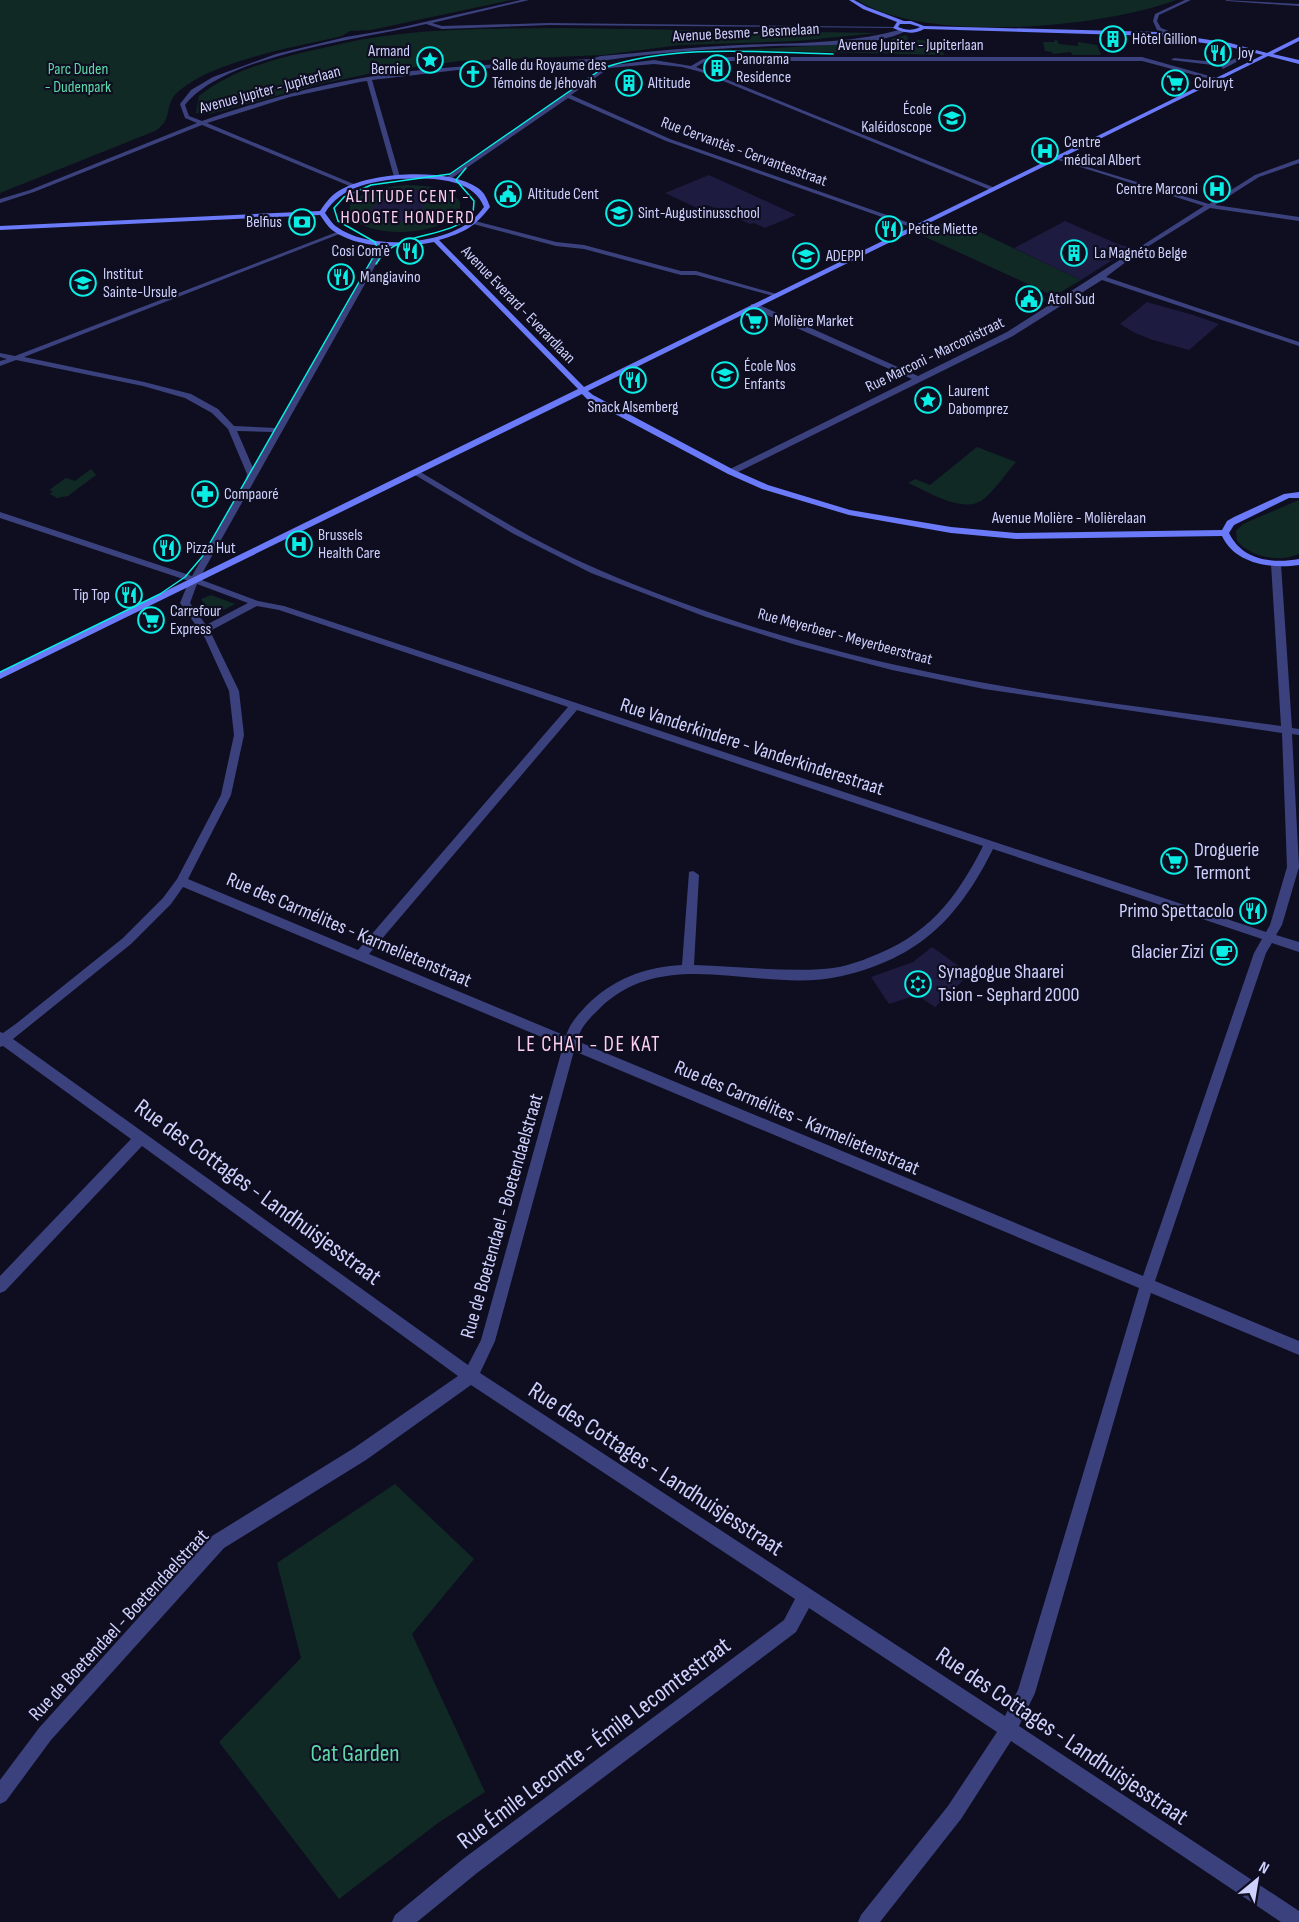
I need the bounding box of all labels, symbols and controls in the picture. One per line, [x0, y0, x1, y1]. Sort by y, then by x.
street label: Avenue Besme - Besmelaan [671, 20, 820, 46]
building icon: Hôtel Gillion [1098, 24, 1128, 54]
place label: Hôtel Gillion [1132, 30, 1197, 49]
street label: Avenue Jupiter - Jupiterlaan [837, 36, 984, 55]
restaurant icon: Joy [1203, 38, 1233, 68]
place label: Armand Bernier [367, 42, 410, 79]
place label: Joy [1237, 44, 1254, 63]
place icon: Armand Bernier [415, 45, 445, 75]
place label: Panorama Residence [736, 50, 791, 87]
building icon: Panorama Residence [702, 53, 732, 83]
place label: Salle du Royaume des Témoins de Jéhovah [492, 56, 607, 93]
church icon: Salle du Royaume des Témoins de Jéhovah [458, 59, 488, 89]
park label: Parc Duden - Dudenpark [45, 60, 111, 97]
street label: Avenue Jupiter - Jupiterlaan [196, 62, 343, 118]
building icon: Altitude [614, 68, 644, 98]
supermarket icon: Colruyt [1160, 68, 1190, 98]
place label: Altitude [647, 74, 691, 93]
place label: Colruyt [1194, 74, 1234, 93]
place label: École Kaléidoscope [861, 100, 932, 137]
school or university icon: École Kaléidoscope [937, 103, 967, 133]
street label: Rue Cervantès - Cervantesstraat [658, 113, 830, 191]
place label: Centre médical Albert [1064, 133, 1141, 170]
hospital icon: Centre médical Albert [1030, 136, 1060, 166]
hospital icon: Centre Marconi [1202, 174, 1232, 204]
public building icon: Altitude Cent [493, 179, 523, 209]
place label: Centre Marconi [1116, 180, 1198, 199]
place label: Altitude Cent [527, 185, 599, 204]
district label: ALTITUDE CENT - HOOGTE HONDERD [341, 186, 475, 228]
school or university icon: Sint-Augustinusschool [604, 198, 634, 228]
place label: Sint-Augustinusschool [638, 204, 760, 223]
bank icon: Belfius [287, 207, 317, 237]
place label: Belfius [246, 213, 282, 232]
restaurant icon: Petite Miette [874, 214, 904, 244]
place label: Petite Miette [908, 220, 978, 239]
restaurant icon: Cosi Com'è [395, 236, 425, 266]
building icon: La Magnéto Belge [1059, 238, 1089, 268]
school or university icon: ADEPPI [791, 241, 821, 271]
place label: Cosi Com'è [332, 242, 390, 261]
street label: Avenue Everard - Everardlaan [456, 242, 579, 368]
place label: La Magnéto Belge [1094, 244, 1187, 263]
place label: ADEPPI [825, 247, 864, 266]
restaurant icon: Mangiavino [326, 262, 356, 292]
place label: Institut Sainte-Ursule [103, 265, 177, 302]
school or university icon: Institut Sainte-Ursule [68, 268, 98, 298]
place label: Mangiavino [360, 268, 421, 287]
public building icon: Atoll Sud [1014, 284, 1044, 314]
place label: Atoll Sud [1047, 290, 1095, 309]
supermarket icon: Molière Market [739, 306, 769, 336]
place label: Molière Market [774, 312, 854, 331]
street label: Rue Marconi - Marconistraat [863, 313, 1007, 397]
place label: École Nos Enfants [744, 357, 796, 394]
school or university icon: École Nos Enfants [710, 360, 740, 390]
restaurant icon: Snack Alsemberg [618, 365, 648, 395]
place label: Laurent Dabomprez [948, 382, 1009, 419]
place icon: Laurent Dabomprez [913, 385, 943, 415]
place label: Snack Alsemberg [587, 398, 679, 417]
pharmacy icon: Compaoré [190, 479, 220, 509]
place label: Compaoré [224, 485, 279, 504]
street label: Avenue Molière - Molièrelaan [991, 509, 1146, 528]
place label: Brussels Health Care [318, 526, 380, 563]
hospital icon: Brussels Health Care [284, 529, 314, 559]
restaurant icon: Pizza Hut [152, 533, 182, 563]
place label: Pizza Hut [186, 539, 236, 558]
restaurant icon: Tip Top [114, 580, 144, 610]
place label: Tip Top [73, 586, 110, 605]
place label: Carrefour Express [170, 602, 222, 639]
supermarket icon: Carrefour Express [136, 605, 166, 635]
street label: Rue Meyerbeer - Meyerbeerstraat [756, 605, 934, 669]
street label: Rue Vanderkindere - Vanderkinderestraat [617, 693, 887, 801]
place label: Droguerie Termont [1194, 838, 1259, 885]
supermarket icon: Droguerie Termont [1159, 846, 1189, 876]
street label: Rue des Carmélites - Karmelietenstraat [223, 867, 475, 993]
restaurant icon: Primo Spettacolo [1238, 896, 1268, 926]
place label: Primo Spettacolo [1119, 899, 1234, 923]
cafe icon: Glacier Zizi [1209, 937, 1239, 967]
place label: Glacier Zizi [1131, 940, 1204, 964]
place label: Synagogue Shaarei Tsion - Sephard 2000 [938, 960, 1080, 1007]
synagogue icon: Synagogue Shaarei Tsion - Sephard 2000 [903, 969, 933, 999]
district label: LE CHAT - DE KAT [517, 1032, 661, 1057]
street label: Rue des Carmélites - Karmelietenstraat [671, 1055, 923, 1181]
street label: Rue de Boetendael - Boetendaelstraat [456, 1091, 548, 1341]
street label: Rue des Cottages - Landhuisjesstraat [129, 1093, 387, 1291]
street label: Rue des Cottages - Landhuisjesstraat [523, 1376, 789, 1562]
street label: Rue de Boetendael - Boetendaelstraat [24, 1524, 214, 1726]
street label: Rue Émile Lecomte - Émile Lecomtestraat [452, 1631, 736, 1855]
street label: Rue des Cottages - Landhuisjesstraat [930, 1641, 1194, 1831]
park label: Cat Garden [310, 1739, 400, 1768]
north arrow [1227, 1850, 1287, 1910]
text: N [1255, 1858, 1272, 1879]

